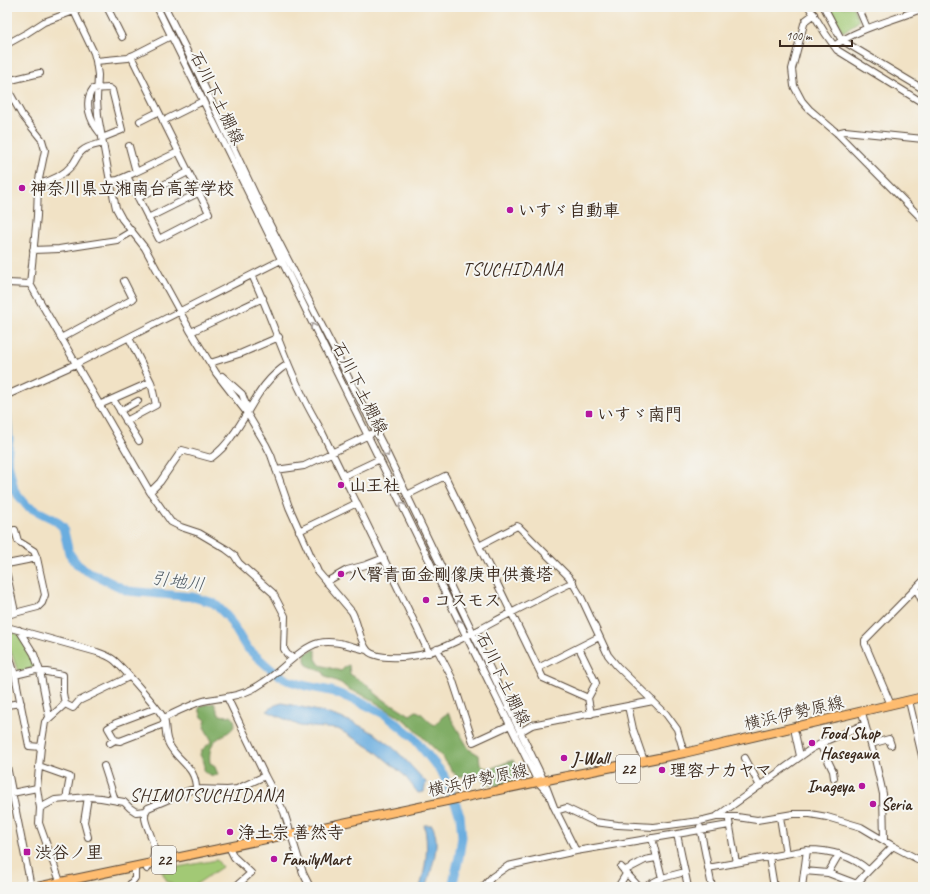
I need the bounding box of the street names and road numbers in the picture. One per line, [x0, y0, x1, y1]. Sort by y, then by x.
street label: 石川下土棚線 [185, 48, 249, 148]
street label: 石川下土棚線 [327, 338, 393, 438]
street label: 石川下土棚線 [471, 629, 535, 729]
street label: 横浜伊勢原線 [742, 691, 846, 735]
road number: 22 [616, 755, 640, 783]
street label: 横浜伊勢原線 [426, 759, 530, 801]
road number: 22 [152, 846, 176, 874]

